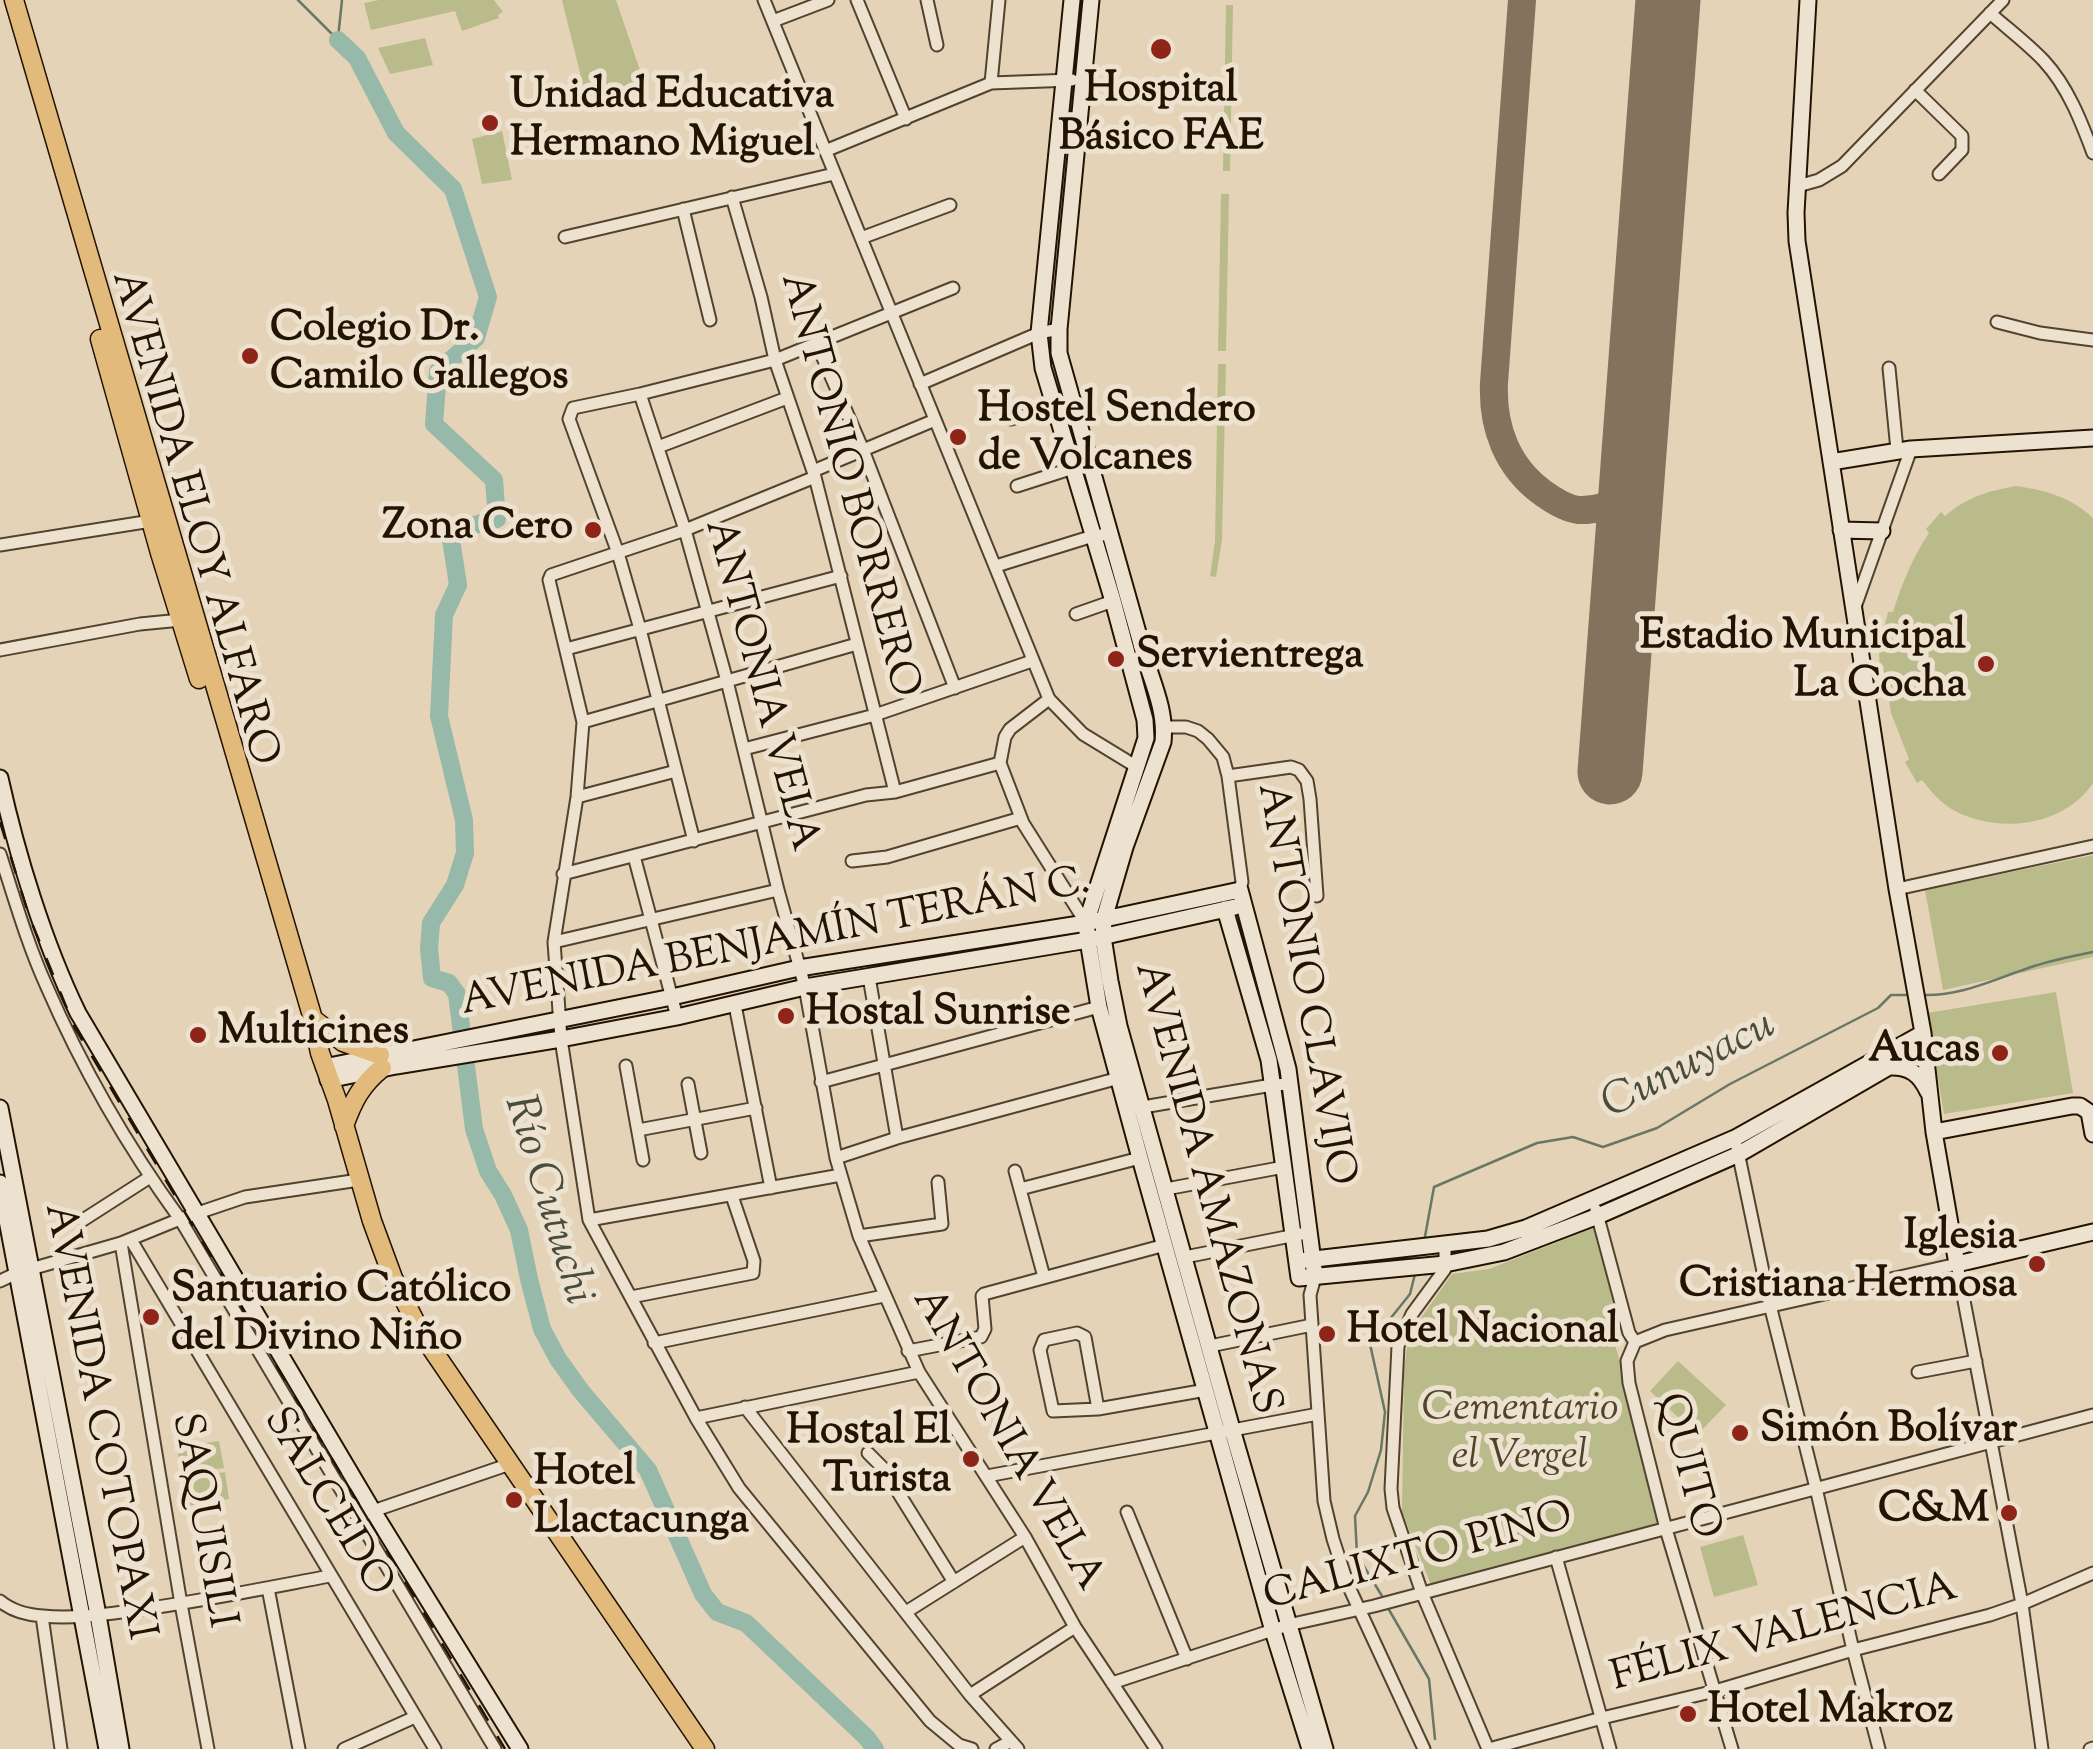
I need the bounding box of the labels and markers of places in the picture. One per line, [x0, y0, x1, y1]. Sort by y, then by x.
marker: Hospital Básico FAE [1148, 36, 1174, 62]
place label: Hospital Básico FAE [1058, 68, 1264, 166]
place label: Unidad Educativa Hermano Miguel [510, 74, 834, 172]
marker: Unidad Educativa Hermano Miguel [479, 112, 501, 134]
place label: Colegio Dr. Camilo Gallegos [270, 307, 569, 406]
marker: Colegio Dr. Camilo Gallegos [239, 345, 261, 367]
place label: Hostel Sendero de Volcanes [978, 388, 1256, 486]
marker: Hostel Sendero de Volcanes [947, 426, 969, 448]
place label: Zona Cero [382, 505, 573, 555]
marker: Zona Cero [582, 519, 604, 541]
place label: Estadio Municipal La Cocha [1640, 615, 1966, 714]
place label: Servientrega [1136, 634, 1364, 684]
marker: Servientrega [1105, 648, 1127, 670]
marker: Estadio Municipal La Cocha [1975, 653, 1997, 675]
place label: Hostal Sunrise [806, 991, 1070, 1041]
marker: Hostal Sunrise [775, 1005, 797, 1027]
place label: Multicines [218, 1010, 409, 1060]
marker: Multicines [187, 1024, 209, 1046]
place label: Aucas [1868, 1028, 1980, 1078]
marker: Aucas [1989, 1042, 2011, 1064]
place label: Iglesia Cristiana Hermosa [1679, 1215, 2017, 1314]
marker: Iglesia Cristiana Hermosa [2026, 1253, 2048, 1275]
place label: Santuario Católico del Divino Niño [171, 1268, 511, 1366]
marker: Santuario Católico del Divino Niño [140, 1306, 162, 1328]
place label: Hotel Nacional [1347, 1309, 1619, 1359]
marker: Hotel Nacional [1316, 1323, 1338, 1345]
place label: Simón Bolívar [1760, 1408, 2017, 1458]
place label: Hostal El Turista [787, 1410, 951, 1508]
marker: Simón Bolívar [1729, 1422, 1751, 1444]
marker: Hostal El Turista [960, 1448, 982, 1470]
place label: Hotel Llactacunga [534, 1451, 749, 1550]
place label: C&M [1878, 1488, 1989, 1538]
marker: Hotel Llactacunga [503, 1489, 525, 1511]
marker: C&M [1998, 1502, 2020, 1524]
place label: Hotel Makroz [1708, 1689, 1953, 1739]
marker: Hotel Makroz [1677, 1703, 1699, 1725]

